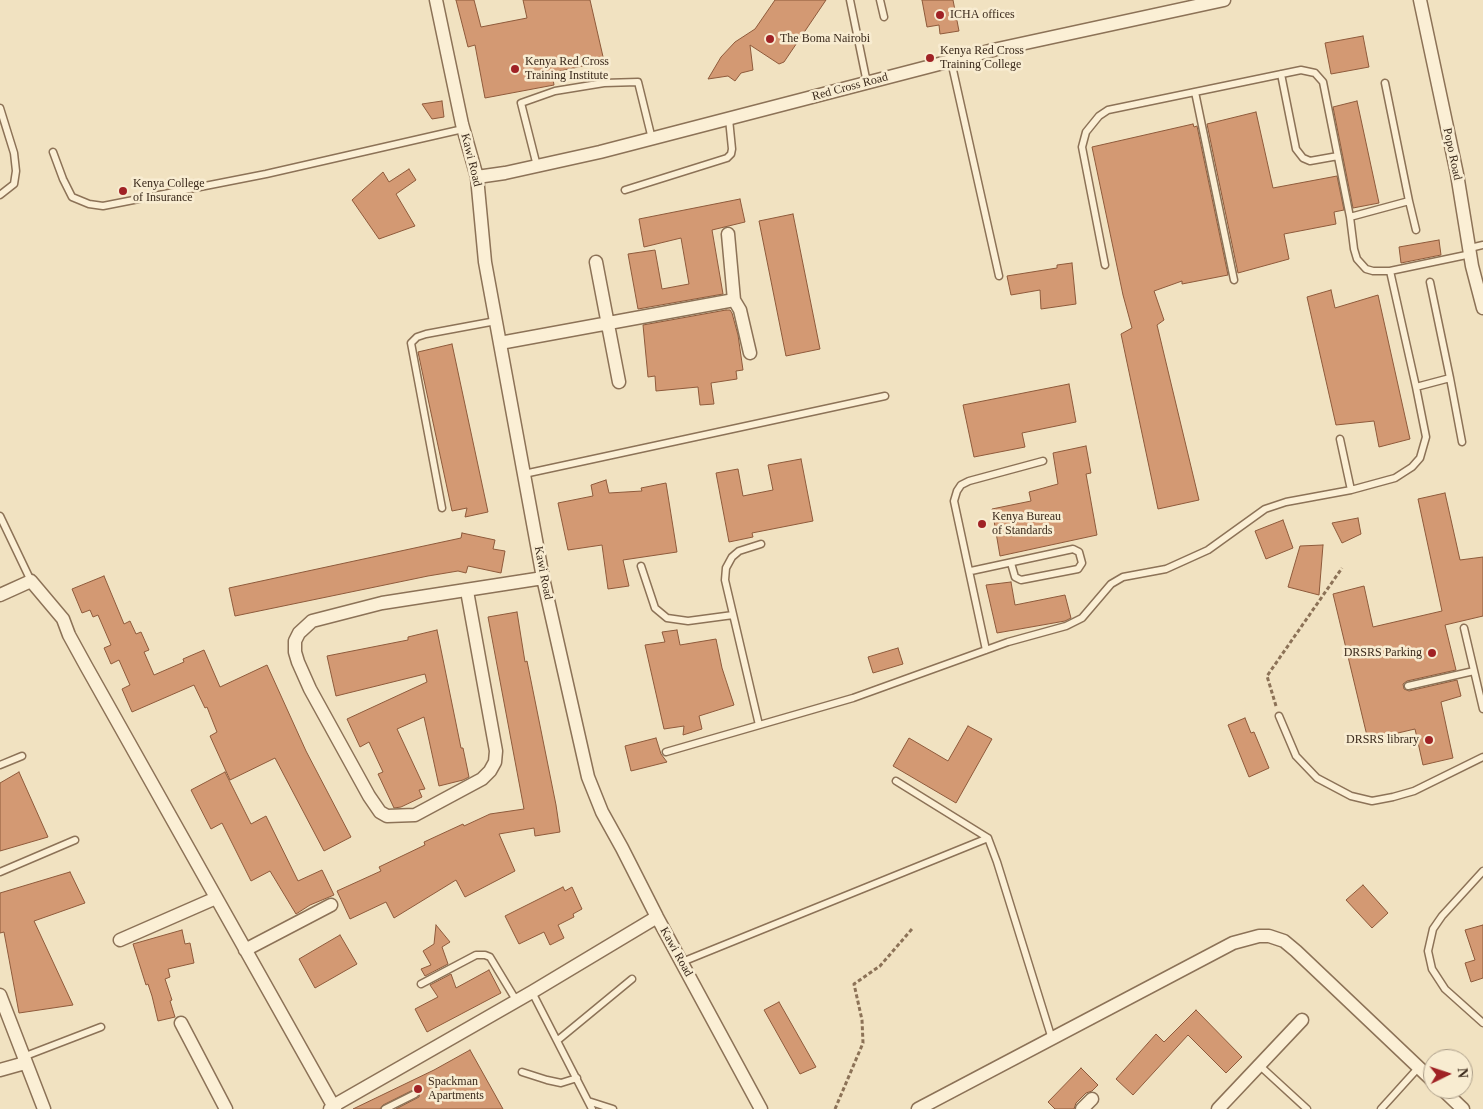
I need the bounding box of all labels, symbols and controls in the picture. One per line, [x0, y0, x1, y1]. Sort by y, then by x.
place label: ICHA offices [950, 8, 1015, 22]
marker: ICHA offices [934, 9, 946, 21]
place label: The Boma Nairobi [780, 32, 870, 46]
marker: The Boma Nairobi [764, 33, 776, 45]
place label: Kenya Red Cross Training College [940, 44, 1024, 72]
marker: Kenya Red Cross Training College [924, 52, 936, 64]
place label: Kenya Red Cross Training Institute [525, 55, 609, 83]
marker: Kenya Red Cross Training Institute [509, 63, 521, 75]
street label: Red Cross Road [810, 70, 890, 104]
street label: Popo Road [1439, 127, 1465, 181]
street label: Kawi Road [457, 132, 485, 188]
place label: Kenya College of Insurance [133, 177, 205, 205]
marker: Kenya College of Insurance [117, 185, 129, 197]
place label: Kenya Bureau of Standards [992, 510, 1061, 538]
marker: Kenya Bureau of Standards [976, 518, 988, 530]
street label: Kawi Road [531, 545, 555, 601]
place label: DRSRS Parking [1344, 646, 1422, 660]
marker: DRSRS Parking [1426, 647, 1438, 659]
place label: DRSRS library [1346, 733, 1419, 747]
marker: DRSRS library [1423, 734, 1435, 746]
street label: Kawi Road [657, 925, 695, 979]
north arrow [1423, 1049, 1473, 1099]
text: N [1455, 1067, 1470, 1079]
place label: Spackman Apartments [428, 1075, 484, 1103]
marker: Spackman Apartments [412, 1083, 424, 1095]

